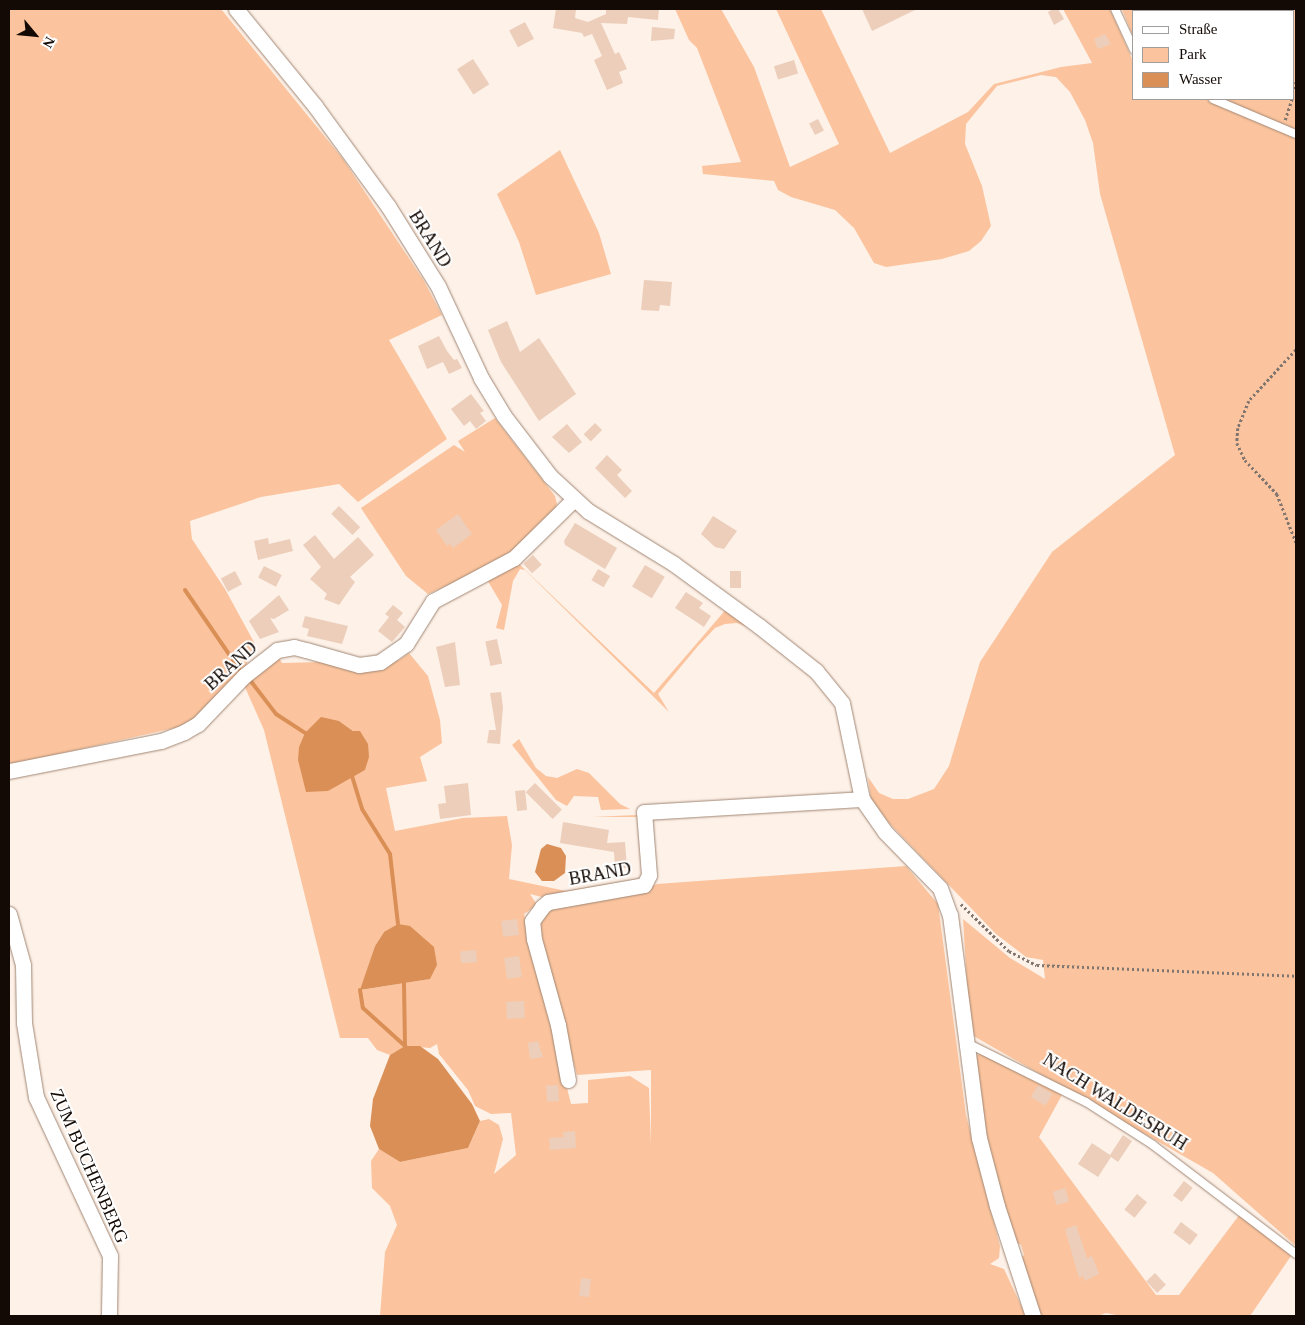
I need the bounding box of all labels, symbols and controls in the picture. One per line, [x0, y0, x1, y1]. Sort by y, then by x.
north arrow [10, 10, 60, 60]
legend [1132, 10, 1295, 100]
text: Straße [1179, 21, 1217, 37]
text: N [40, 34, 58, 50]
text: Park [1179, 46, 1207, 62]
text: Wasser [1179, 71, 1222, 87]
street label: BRAND [404, 207, 456, 271]
street label: BRAND [200, 637, 262, 695]
street label: BRAND [567, 858, 633, 890]
street label: NACH WALDESRUH [1039, 1049, 1191, 1155]
street label: ZUM BUCHENBERG [45, 1086, 133, 1246]

